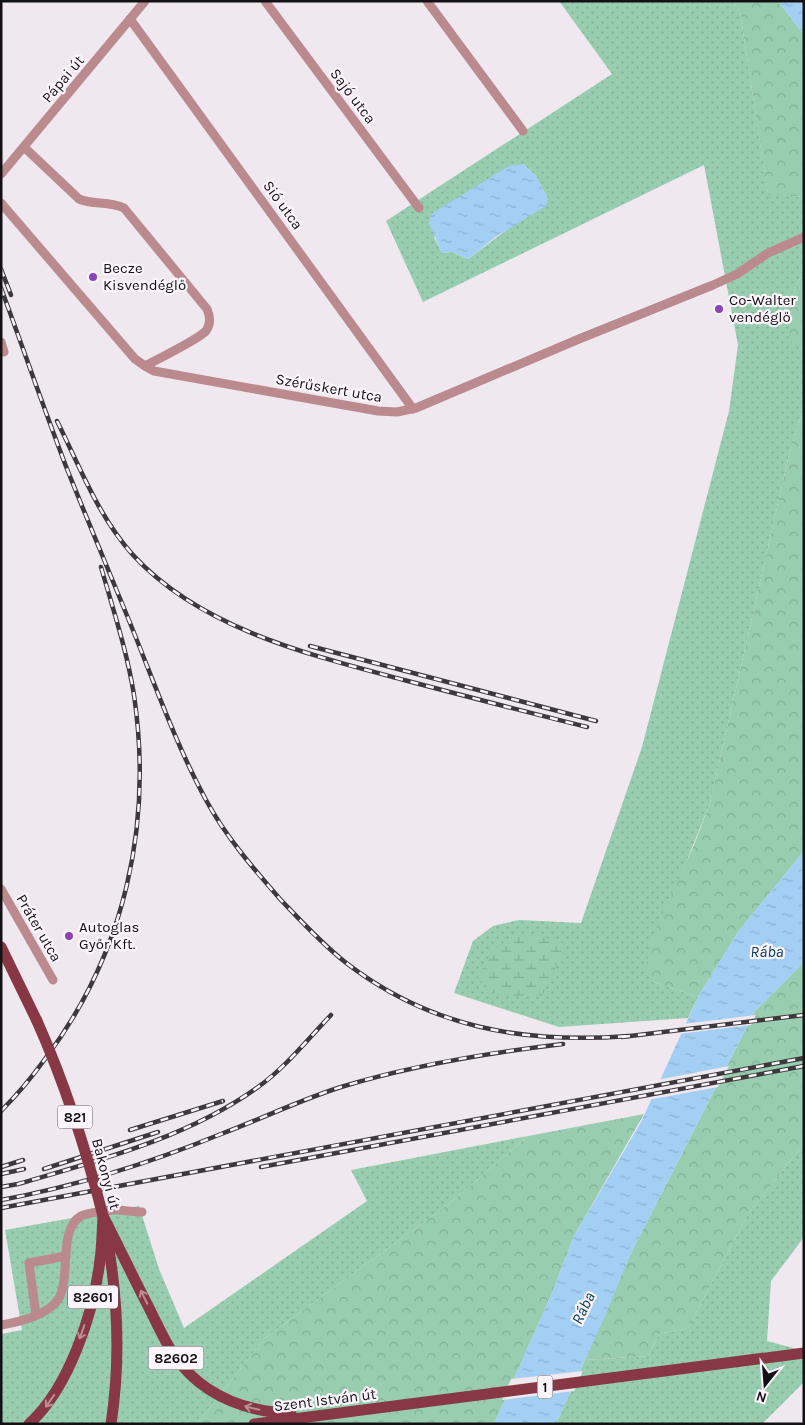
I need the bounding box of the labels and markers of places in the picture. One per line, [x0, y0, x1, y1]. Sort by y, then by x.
place label: Becze Kisvendéglő [103, 259, 186, 294]
marker: Becze Kisvendéglő [87, 271, 99, 283]
place label: Co-Walter vendéglő [729, 291, 796, 326]
marker: Co-Walter vendéglő [713, 303, 725, 315]
place label: Autoglas Győr Kft. [79, 918, 139, 953]
marker: Autoglas Győr Kft. [63, 930, 75, 942]

